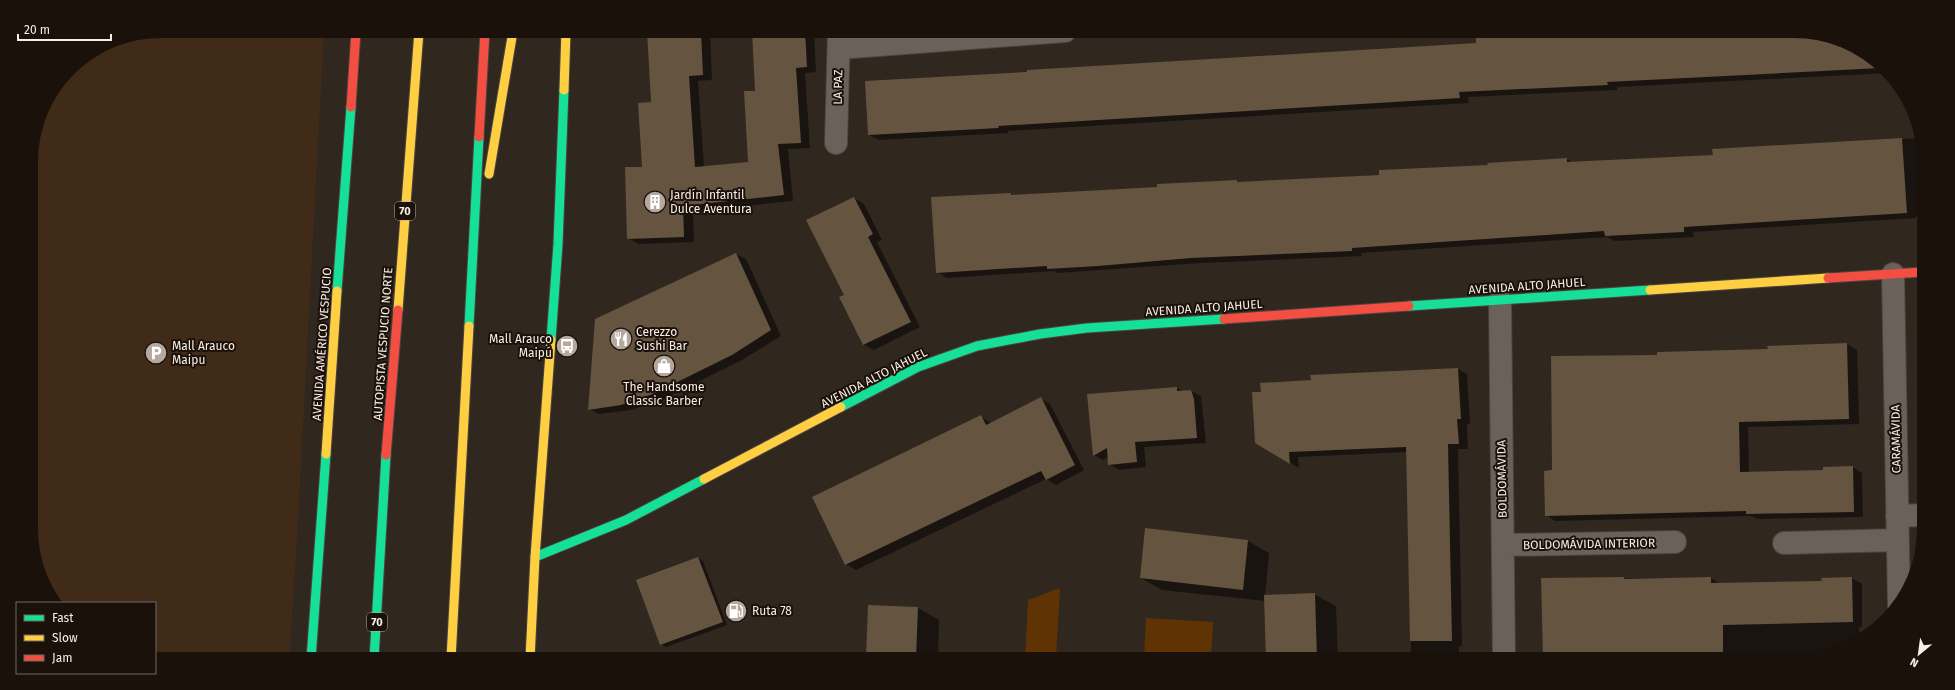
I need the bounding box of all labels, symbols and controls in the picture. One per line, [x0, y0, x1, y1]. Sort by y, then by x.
scale bar [18, 16, 111, 42]
text: 20 m [24, 23, 50, 37]
street label: LA PAZ [831, 69, 845, 105]
place label: Jardín Infantil Dulce Aventura [670, 188, 752, 216]
building icon: Jardín Infantil Dulce Aventura [642, 189, 668, 215]
road number: 70 [395, 202, 415, 220]
street label: AVENIDA AMÉRICO VESPUCIO [309, 267, 334, 421]
street label: AUTOPISTA VESPUCIO NORTE [371, 267, 395, 421]
street label: AVENIDA ALTO JAHUEL [1468, 275, 1586, 297]
street label: AVENIDA ALTO JAHUEL [1145, 297, 1263, 319]
place label: Cerezzo Sushi Bar [636, 325, 688, 353]
restaurant icon: Cerezzo Sushi Bar [608, 326, 634, 352]
place label: Mall Arauco Maipú [489, 332, 552, 360]
bus stop icon: Mall Arauco Maipú [554, 333, 580, 359]
place label: Mall Arauco Maipu [172, 339, 235, 367]
parking icon: Mall Arauco Maipu [143, 340, 169, 366]
street label: AVENIDA ALTO JAHUEL [819, 345, 929, 411]
shop icon: The Handsome Classic Barber [651, 353, 677, 379]
place label: The Handsome Classic Barber [623, 380, 705, 408]
street label: CARAMÁVIDA [1887, 405, 1904, 473]
street label: BOLDOMÁVIDA [1493, 440, 1510, 518]
street label: BOLDOMÁVIDA INTERIOR [1523, 535, 1655, 552]
fuel station icon: Ruta 78 [723, 598, 749, 624]
legend [16, 602, 156, 674]
place label: Ruta 78 [752, 604, 792, 618]
text: Fast [52, 611, 74, 625]
road number: 70 [367, 613, 387, 631]
text: Slow [52, 631, 78, 645]
north arrow [1899, 634, 1939, 674]
text: Jam [52, 651, 72, 665]
text: N [1908, 655, 1921, 670]

